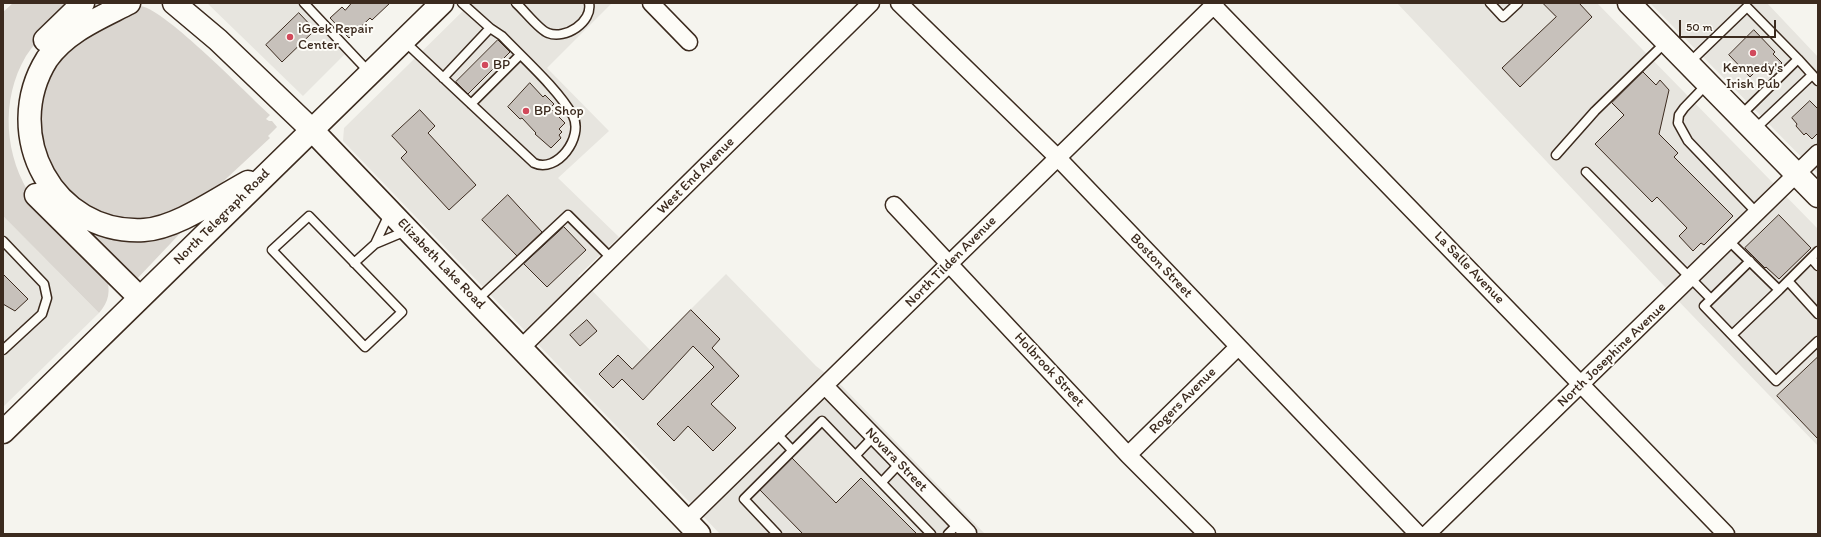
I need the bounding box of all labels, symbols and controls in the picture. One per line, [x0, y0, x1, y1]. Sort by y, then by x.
scale bar [1681, 12, 1778, 38]
text: 50 m [1686, 20, 1712, 34]
place label: iGeek Repair Center [298, 21, 373, 54]
marker: iGeek Repair Center [285, 32, 295, 42]
marker: Kennedy's Irish Pub [1748, 48, 1758, 58]
place label: BP [493, 57, 510, 73]
marker: BP [480, 60, 490, 70]
place label: Kennedy's Irish Pub [1723, 60, 1783, 92]
place label: BP Shop [534, 103, 584, 119]
marker: BP Shop [521, 106, 531, 116]
street label: West End Avenue [654, 134, 738, 218]
street label: North Telegraph Road [170, 165, 274, 269]
street label: North Tilden Avenue [902, 213, 1000, 311]
street label: Elizabeth Lake Road [393, 215, 489, 313]
street label: La Salle Avenue [1430, 228, 1508, 308]
street label: Boston Street [1126, 230, 1196, 302]
street label: North Josephine Avenue [1554, 299, 1670, 411]
street label: Holbrook Street [1010, 329, 1088, 411]
street label: Rogers Avenue [1146, 364, 1220, 438]
street label: Novara Street [861, 424, 931, 496]

